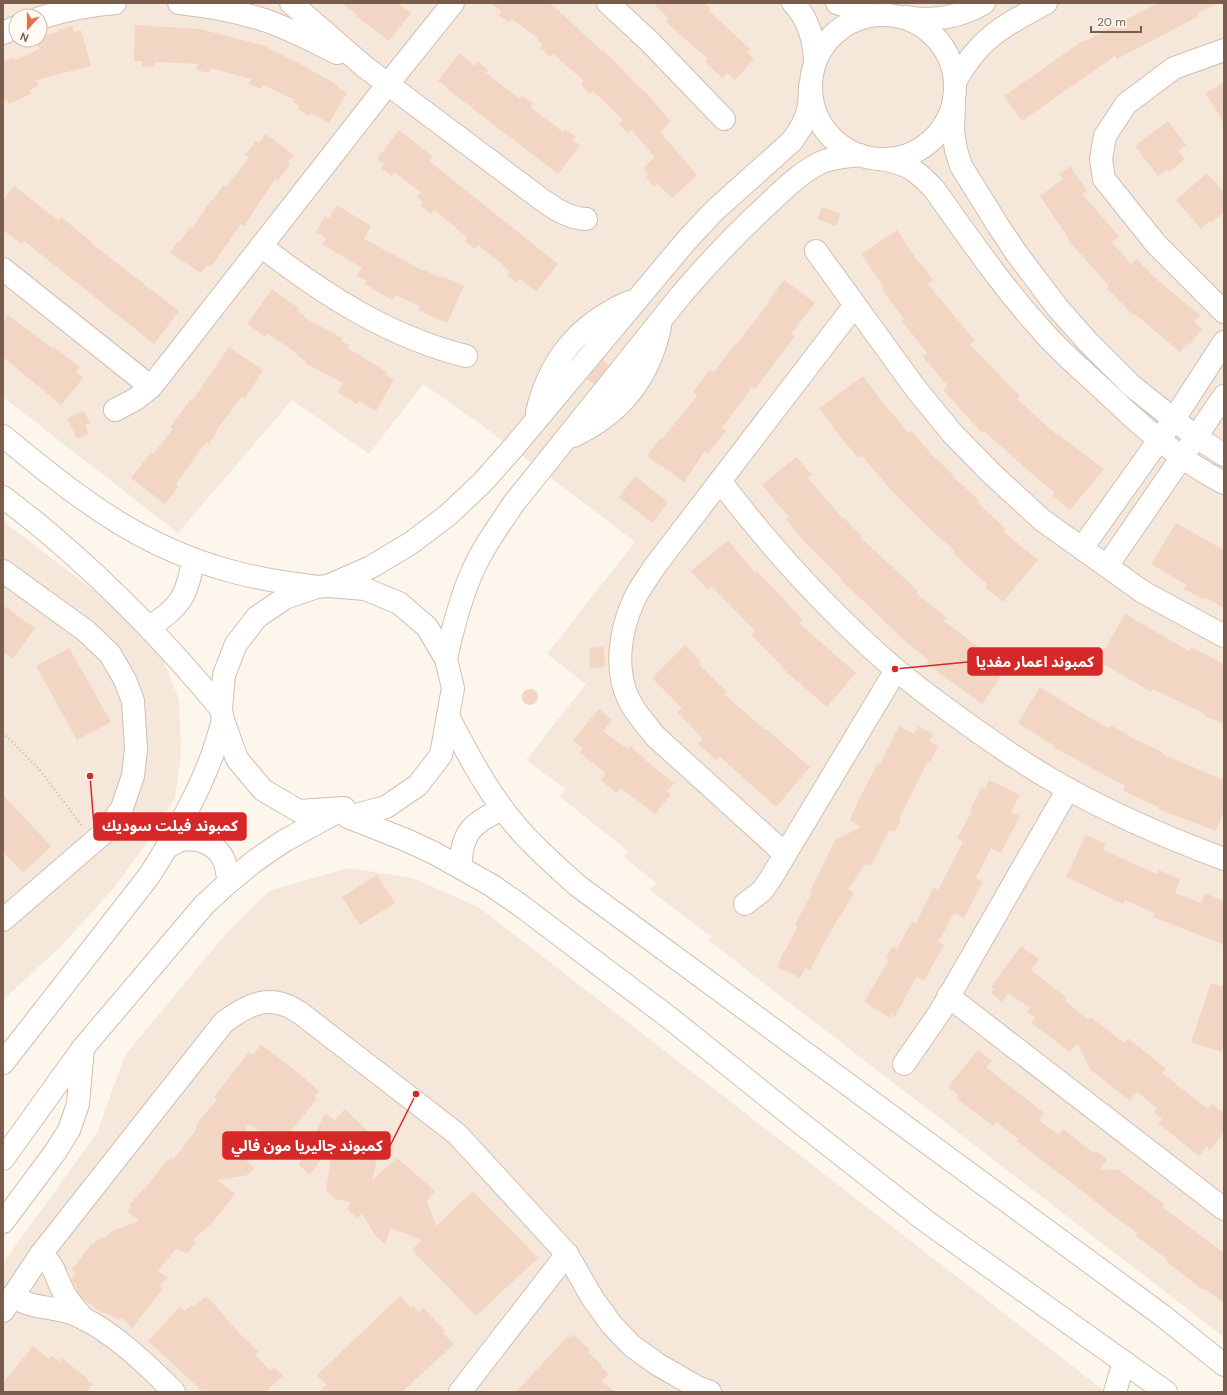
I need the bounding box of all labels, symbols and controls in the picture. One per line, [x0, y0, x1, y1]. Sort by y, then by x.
north arrow [8, 8, 48, 48]
scale bar [1091, 8, 1141, 34]
text: 20 m [1097, 14, 1126, 30]
text: N [18, 29, 31, 45]
callout: كمبوند اعمار مفديا [968, 648, 1102, 675]
text: كمبوند اعمار مفديا [976, 652, 1094, 672]
callout: كمبوند فيلت سوديك [94, 813, 246, 840]
text: كمبوند فيلت سوديك [102, 816, 238, 836]
callout: كمبوند جاليريا مون فالي [223, 1132, 390, 1159]
text: كمبوند جاليريا مون فالي [231, 1136, 383, 1157]

